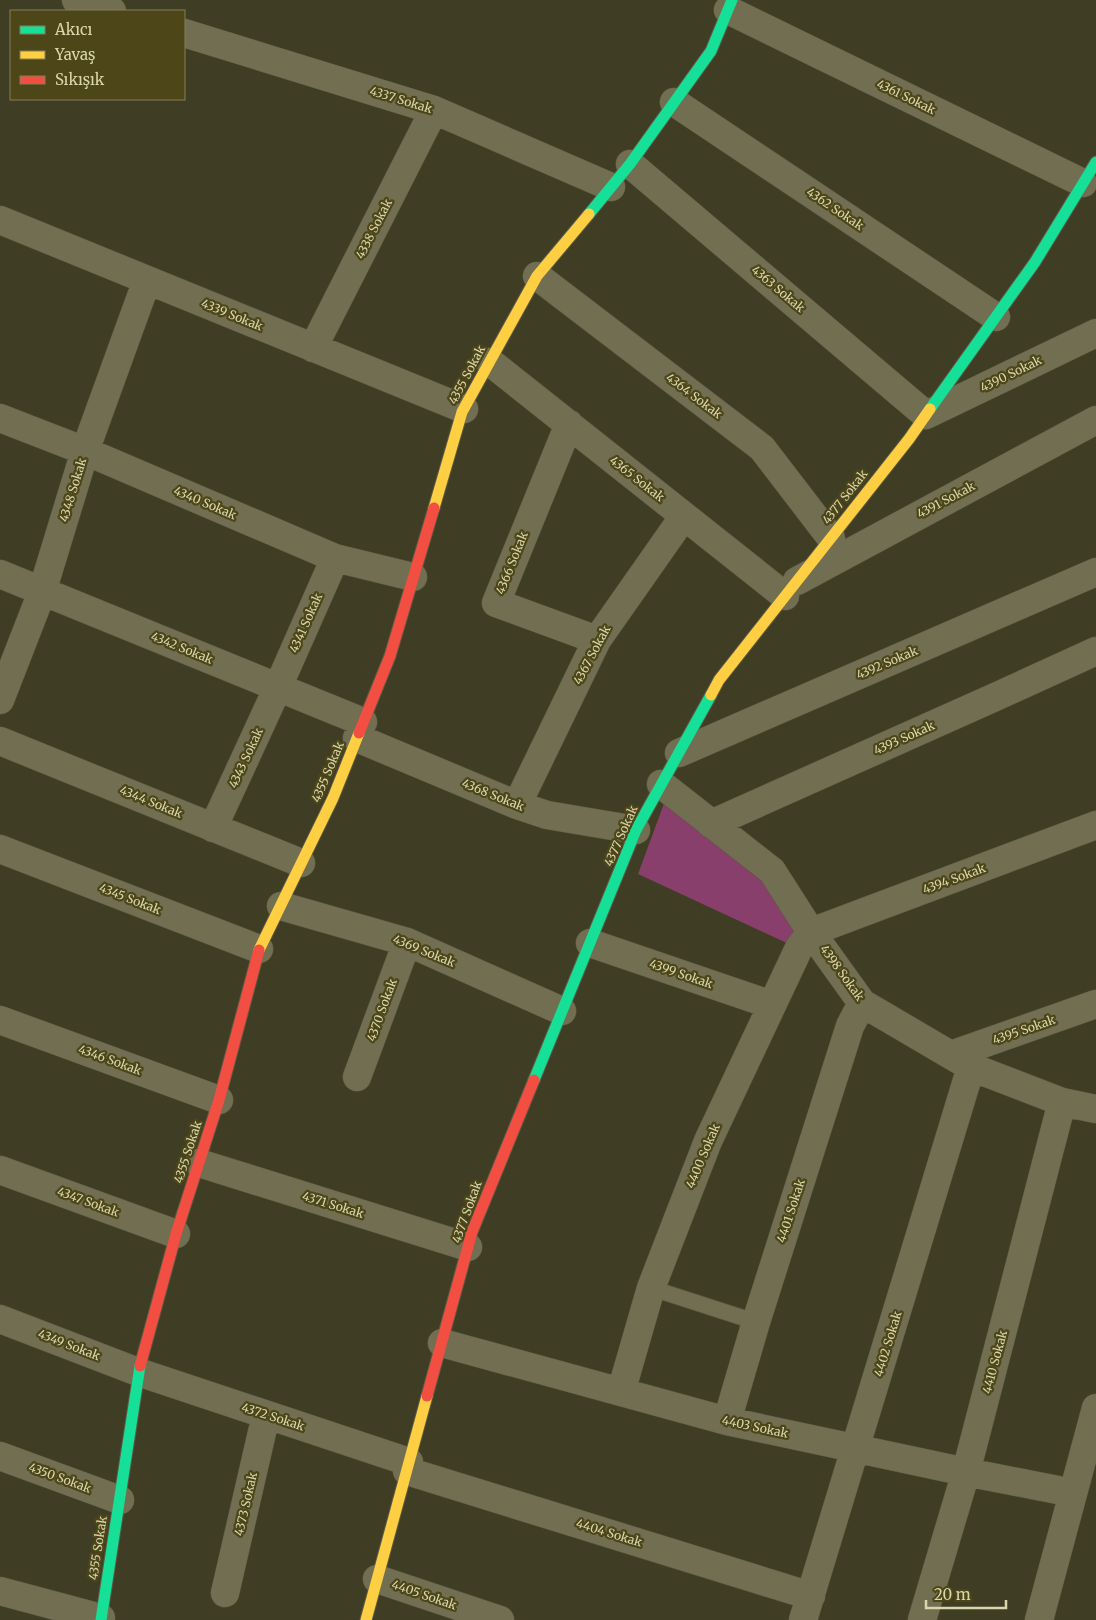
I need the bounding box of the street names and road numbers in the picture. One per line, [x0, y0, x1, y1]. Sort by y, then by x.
street label: 4361 Sokak [874, 76, 938, 117]
street label: 4337 Sokak [368, 83, 435, 116]
street label: 4362 Sokak [804, 184, 867, 233]
street label: 4338 Sokak [352, 196, 395, 261]
street label: 4363 Sokak [749, 262, 808, 316]
street label: 4339 Sokak [199, 295, 266, 334]
street label: 4355 Sokak [445, 342, 489, 407]
street label: 4390 Sokak [978, 352, 1044, 395]
street label: 4364 Sokak [663, 370, 726, 422]
street label: 4365 Sokak [607, 453, 668, 505]
street label: 4348 Sokak [56, 456, 89, 524]
street label: 4377 Sokak [819, 466, 871, 527]
street label: 4391 Sokak [914, 478, 978, 521]
street label: 4340 Sokak [172, 483, 239, 523]
street label: 4366 Sokak [492, 529, 531, 596]
street label: 4341 Sokak [286, 590, 325, 655]
street label: 4367 Sokak [570, 622, 614, 687]
street label: 4342 Sokak [149, 628, 216, 667]
street label: 4392 Sokak [854, 643, 920, 682]
street label: 4393 Sokak [871, 717, 937, 758]
street label: 4343 Sokak [225, 725, 266, 790]
street label: 4355 Sokak [308, 739, 347, 804]
street label: 4368 Sokak [460, 775, 527, 814]
street label: 4344 Sokak [118, 782, 185, 821]
street label: 4377 Sokak [600, 803, 641, 869]
street label: 4394 Sokak [920, 860, 988, 897]
street label: 4345 Sokak [97, 880, 164, 917]
street label: 4369 Sokak [391, 931, 458, 970]
street label: 4398 Sokak [817, 942, 868, 1004]
street label: 4399 Sokak [648, 956, 715, 991]
street label: 4370 Sokak [363, 976, 400, 1043]
street label: 4395 Sokak [990, 1012, 1058, 1047]
street label: 4346 Sokak [76, 1041, 144, 1078]
street label: 4355 Sokak [170, 1118, 205, 1185]
street label: 4400 Sokak [682, 1121, 723, 1190]
street label: 4401 Sokak [773, 1177, 808, 1245]
street label: 4377 Sokak [448, 1178, 485, 1245]
street label: 4347 Sokak [55, 1183, 122, 1220]
street label: 4371 Sokak [301, 1188, 366, 1221]
street label: 4402 Sokak [870, 1309, 905, 1378]
street label: 4349 Sokak [36, 1326, 103, 1363]
street label: 4410 Sokak [979, 1328, 1010, 1395]
street label: 4372 Sokak [240, 1399, 307, 1434]
street label: 4403 Sokak [721, 1412, 790, 1441]
street label: 4350 Sokak [27, 1459, 94, 1496]
street label: 4373 Sokak [231, 1470, 260, 1537]
street label: 4355 Sokak [85, 1514, 110, 1581]
street label: 4404 Sokak [574, 1515, 644, 1550]
street label: 4405 Sokak [390, 1576, 459, 1613]

